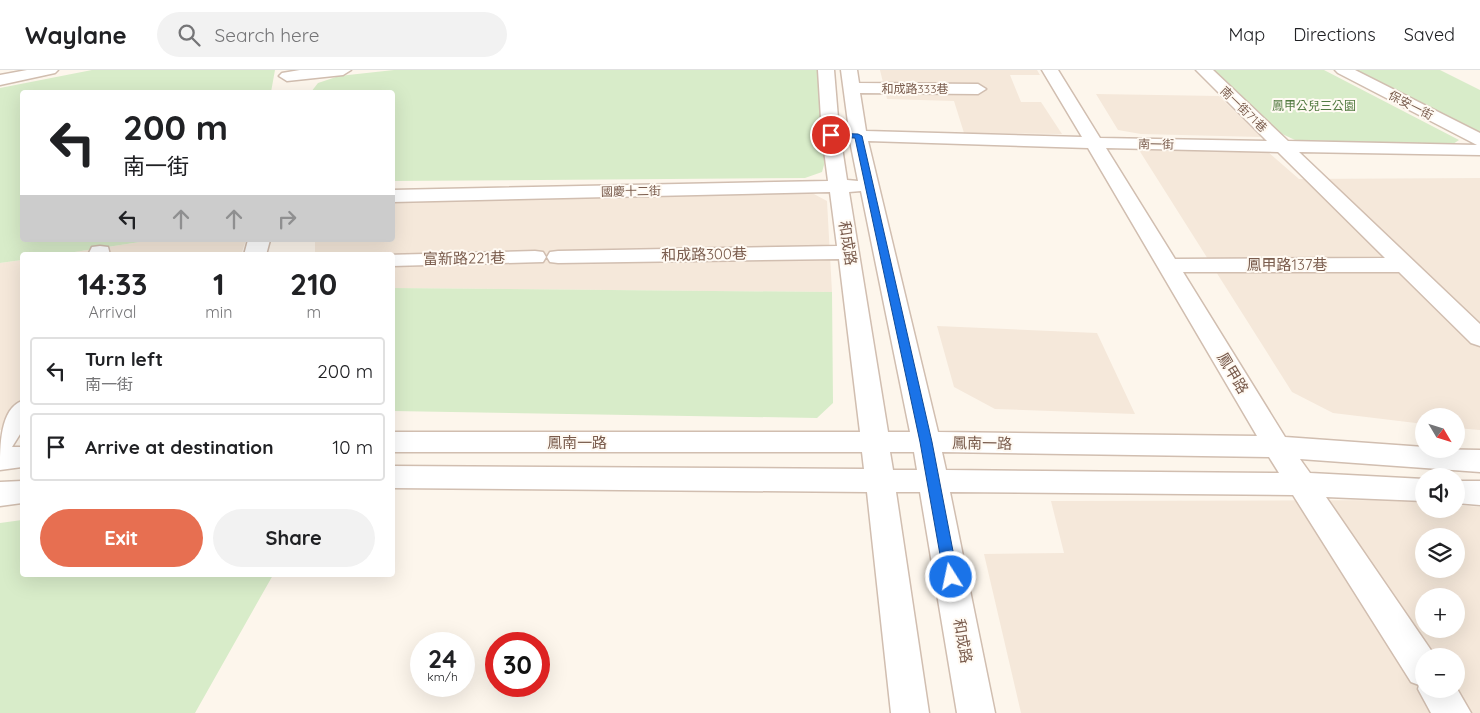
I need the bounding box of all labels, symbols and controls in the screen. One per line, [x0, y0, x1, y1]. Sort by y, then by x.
search box [157, 12, 507, 57]
text: Waylane [25, 20, 127, 50]
icon: search [175, 21, 203, 49]
text: Search here [215, 23, 319, 47]
text: Map [1228, 23, 1265, 46]
text: Directions [1293, 23, 1376, 46]
text: Saved [1404, 23, 1455, 46]
street label: 和成路333巷 [882, 81, 948, 96]
street label: 南一街71巷 [1218, 83, 1270, 135]
street label: 保安一街 [1386, 87, 1436, 123]
park label: 鳳甲公兒三公園 [1272, 98, 1356, 113]
text: 200 m [123, 105, 228, 149]
icon: left [40, 110, 105, 175]
pin [810, 114, 852, 156]
icon: arrive [817, 121, 845, 149]
street label: 南一街 [1138, 136, 1174, 152]
text: 南一街 [123, 152, 189, 180]
street label: 國慶十二街 [601, 183, 661, 199]
icon: left [114, 205, 142, 233]
icon: ahead [167, 205, 195, 233]
icon: ahead [220, 205, 248, 233]
icon: right [273, 205, 301, 233]
street label: 和成路 [835, 219, 861, 267]
street label: 和成路300巷 [661, 244, 747, 264]
street label: 富新路221巷 [423, 248, 505, 268]
street label: 鳳甲路137巷 [1246, 255, 1328, 274]
text: 14:33 [78, 265, 147, 303]
text: 1 [213, 265, 225, 303]
text: 210 [290, 265, 337, 303]
text: Arrival [89, 302, 137, 322]
text: min [205, 302, 232, 322]
text: m [306, 302, 321, 322]
text: Turn left [85, 347, 163, 371]
street label: 鳳甲路 [1213, 349, 1253, 397]
icon: left [42, 357, 70, 385]
text: 200 m [317, 359, 373, 383]
text: 南一街 [85, 374, 133, 394]
north arrow [1415, 408, 1465, 458]
map controls [1415, 408, 1465, 698]
icon: arrive [42, 433, 70, 461]
street label: 鳳南一路 [547, 433, 607, 452]
street label: 鳳南一路 [952, 433, 1012, 453]
text: Arrive at destination [85, 435, 274, 459]
text: 10 m [332, 435, 373, 459]
button: sound [1415, 468, 1465, 518]
button: Exit [40, 509, 203, 567]
button: Share [213, 509, 375, 567]
button: layers [1415, 528, 1465, 578]
position arrow [924, 550, 976, 602]
button: + [1415, 588, 1465, 638]
street label: 和成路 [950, 617, 976, 665]
speed limit sign: 30 [485, 632, 550, 697]
text: 24 [428, 643, 457, 674]
button: − [1415, 648, 1465, 698]
text: km/h [427, 669, 458, 684]

